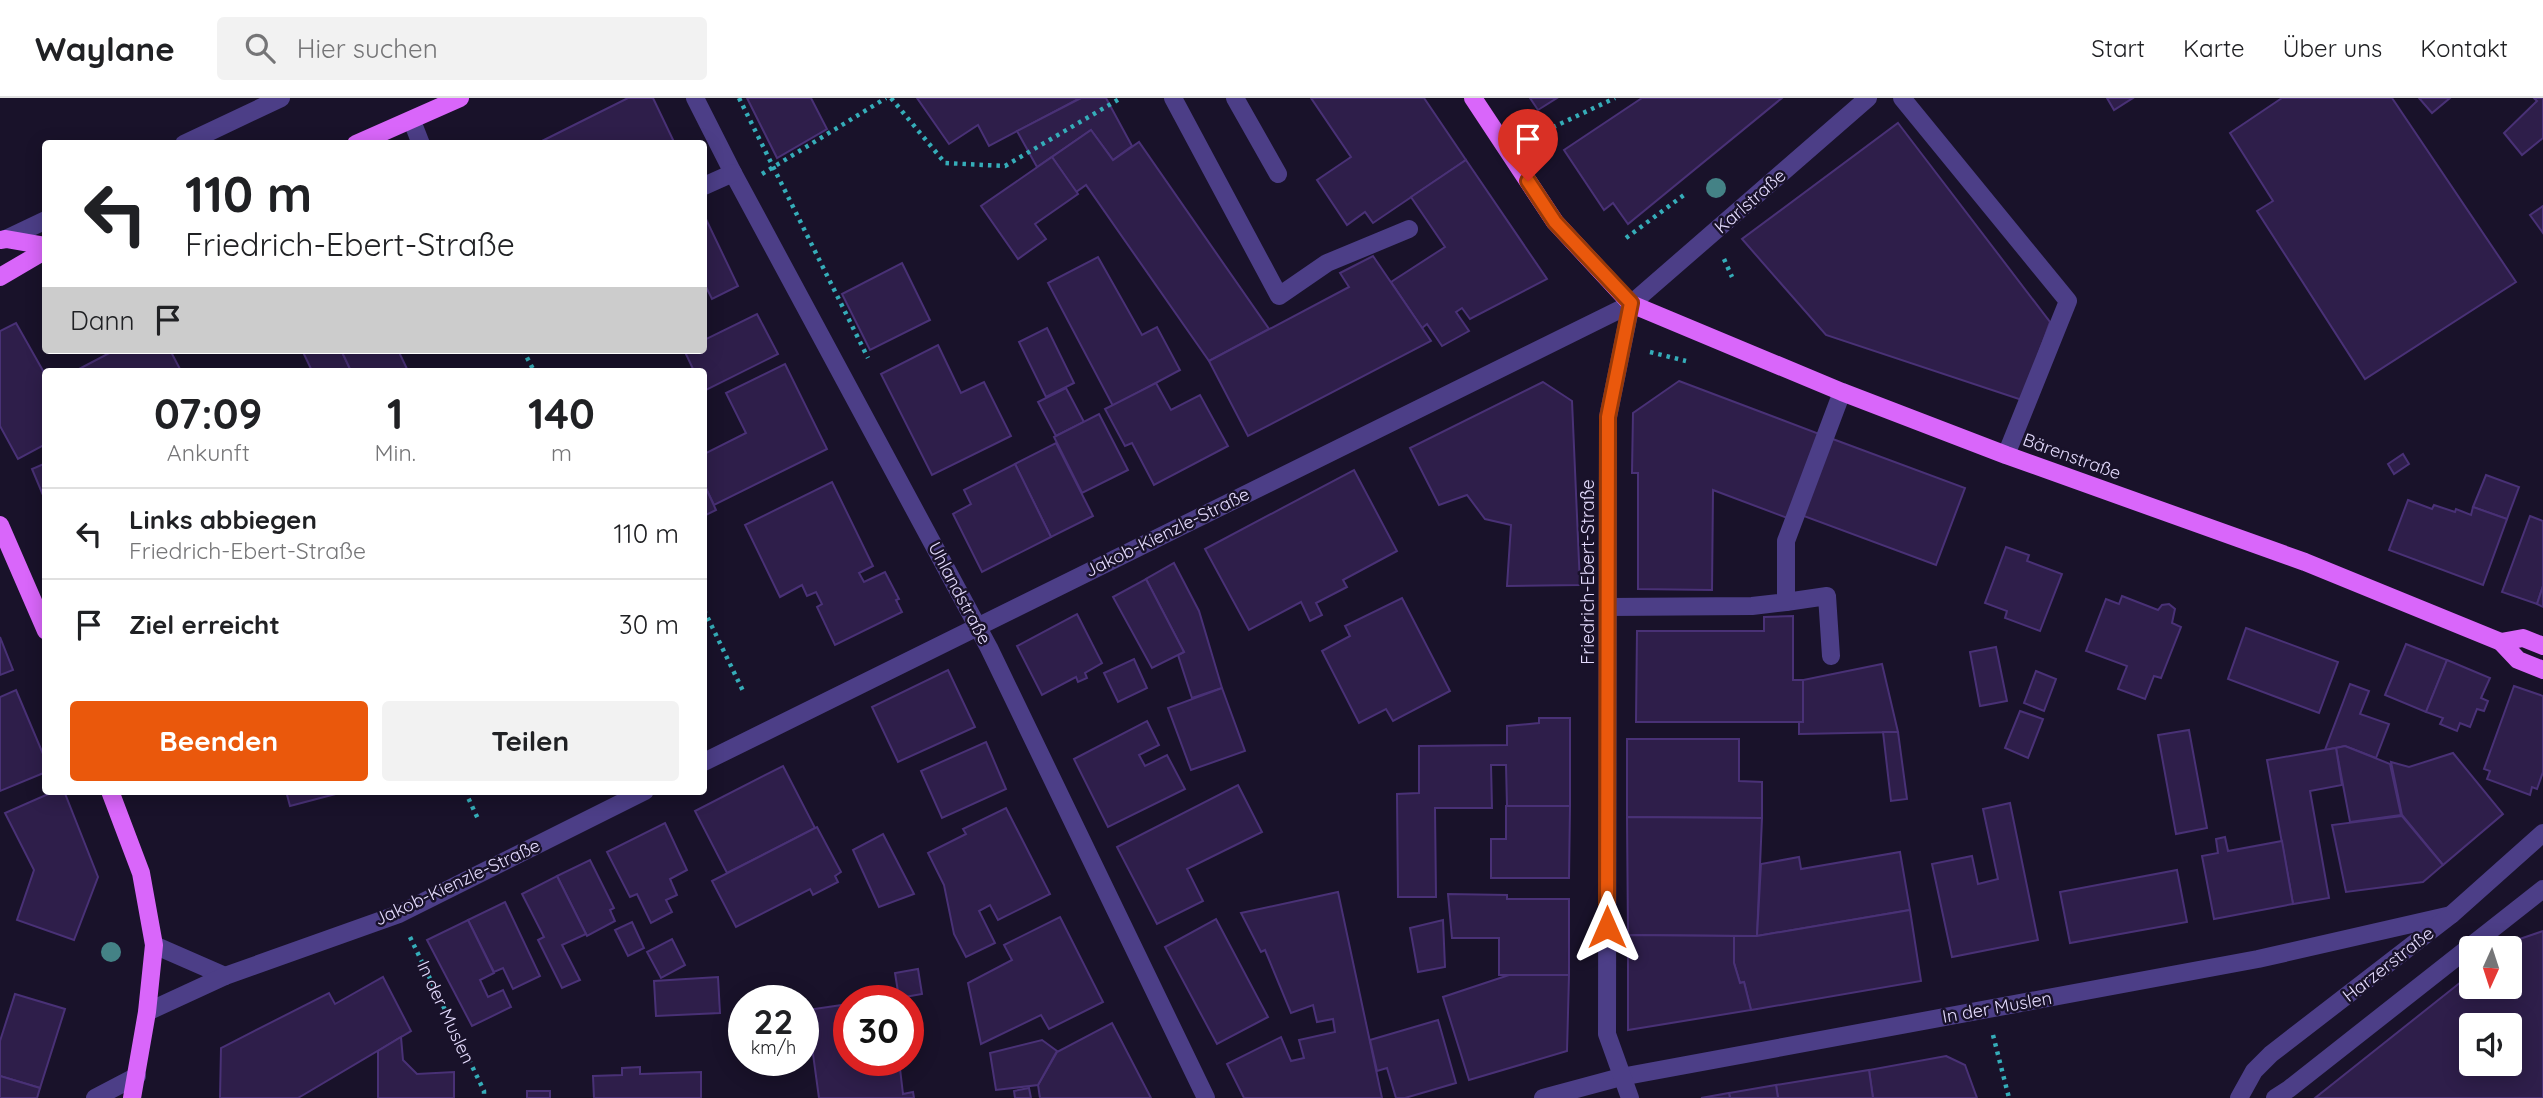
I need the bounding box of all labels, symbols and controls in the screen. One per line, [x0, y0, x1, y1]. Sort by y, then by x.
search box [217, 17, 707, 80]
text: Waylane [35, 28, 175, 69]
icon: search [241, 29, 279, 67]
text: Hier suchen [297, 32, 438, 65]
text: Start [2091, 33, 2145, 63]
text: Karte [2183, 33, 2244, 63]
text: Über uns [2282, 33, 2382, 63]
text: Kontakt [2420, 33, 2508, 63]
pin [1498, 109, 1558, 181]
icon: arrive [1509, 120, 1547, 158]
text: 110 m [185, 163, 312, 224]
street label: Karlstraße [1709, 164, 1791, 238]
icon: left [70, 168, 161, 259]
text: Friedrich-Ebert-Straße [185, 224, 515, 264]
icon: arrive [149, 301, 187, 339]
text: Dann [70, 304, 135, 337]
text: 07:09 [154, 387, 262, 440]
text: 1 [387, 387, 403, 440]
text: 140 [528, 387, 595, 440]
street label: Bärenstraße [2020, 428, 2124, 484]
text: Ankunft [167, 438, 250, 467]
text: Min. [375, 438, 416, 467]
text: m [551, 438, 572, 467]
street label: Friedrich-Ebert-Straße [1576, 479, 1599, 665]
street label: Jakob-Kienzle-Straße [1081, 482, 1253, 582]
text: Links abbiegen [129, 503, 317, 536]
icon: left [70, 515, 108, 553]
text: 110 m [613, 517, 679, 550]
text: Friedrich-Ebert-Straße [129, 536, 366, 565]
street label: Uhlandstraße [923, 538, 997, 648]
icon: arrive [70, 606, 108, 644]
text: Ziel erreicht [129, 608, 280, 641]
text: 30 m [619, 608, 679, 641]
button: Beenden [70, 701, 368, 781]
button: Teilen [382, 701, 679, 781]
street label: Jakob-Kienzle-Straße [370, 833, 544, 931]
position arrow [1570, 890, 1644, 964]
street label: Harzerstraße [2338, 921, 2438, 1007]
north arrow [2459, 936, 2522, 999]
map controls [2459, 936, 2522, 1076]
street label: In der Muslen [412, 957, 480, 1067]
speed limit sign: 30 [833, 985, 924, 1076]
street label: In der Muslen [1940, 986, 2054, 1028]
text: 22 [754, 999, 793, 1043]
button: sound [2459, 1013, 2522, 1076]
text: km/h [751, 1036, 796, 1059]

